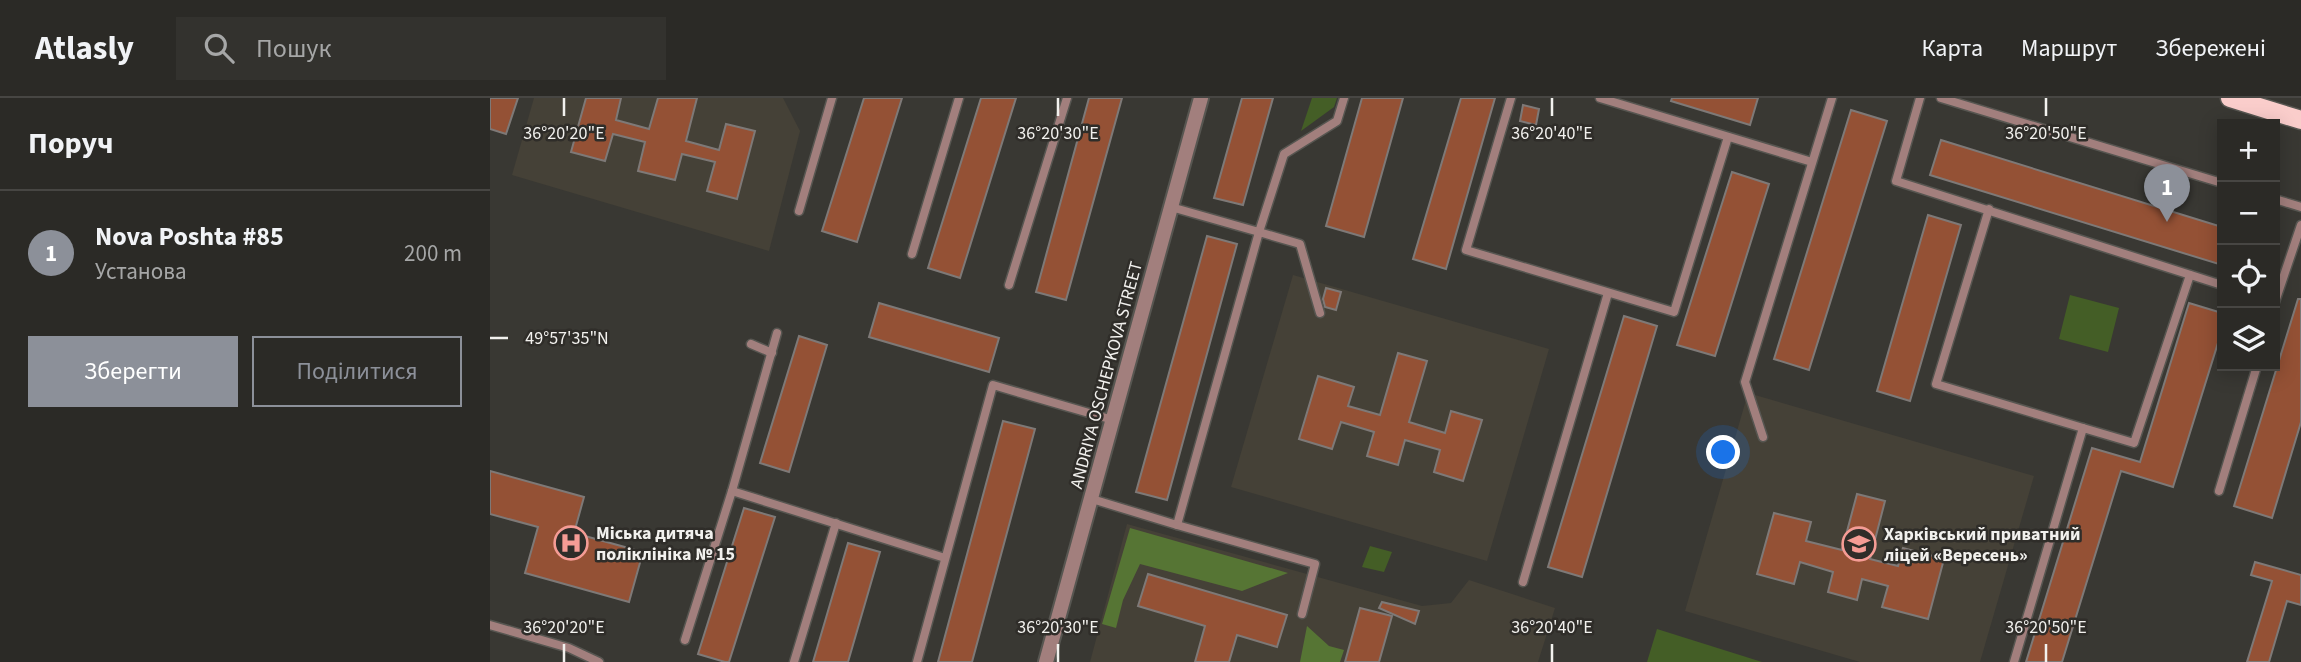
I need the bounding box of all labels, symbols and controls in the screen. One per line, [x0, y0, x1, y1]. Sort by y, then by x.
search box [176, 17, 666, 80]
text: Atlasly [35, 25, 134, 72]
icon: search [200, 29, 238, 67]
text: Пошук [256, 30, 331, 67]
text: Карта [1921, 31, 1983, 66]
text: Маршрут [2021, 31, 2117, 66]
text: Збережені [2155, 31, 2266, 66]
map controls [2217, 119, 2280, 371]
button: + [2217, 119, 2280, 182]
text: 36°20'20"E [523, 121, 605, 146]
text: 36°20'30"E [1017, 121, 1099, 146]
text: 36°20'40"E [1511, 121, 1593, 146]
text: 36°20'50"E [2005, 121, 2087, 146]
text: Поруч [28, 122, 114, 165]
pin: 1 [2144, 164, 2190, 222]
button: − [2217, 182, 2280, 245]
text: Nova Poshta #85 [95, 218, 284, 255]
text: 1 [45, 237, 57, 270]
text: 200 m [404, 237, 462, 270]
button: locate [2217, 245, 2280, 308]
text: Установа [95, 255, 187, 288]
street label: ANDRIYA OSCHEPKOVA STREET [1064, 258, 1149, 492]
button: layers [2217, 308, 2280, 371]
text: 49°57'35"N [525, 326, 609, 351]
button: Зберегти [28, 336, 238, 407]
button: Поділитися [252, 336, 462, 407]
your location [1706, 435, 1740, 469]
place label: Міська дитяча поліклініка № 15 [596, 521, 735, 567]
place label: Харківський приватний ліцей «Вересень» [1884, 522, 2080, 568]
hospital icon: Міська дитяча поліклініка № 15 [552, 524, 590, 562]
school or university icon: Харківський приватний ліцей «Вересень» [1840, 525, 1878, 563]
text: 36°20'20"E [523, 615, 605, 640]
text: 36°20'30"E [1017, 615, 1099, 640]
text: 36°20'40"E [1511, 615, 1593, 640]
text: 36°20'50"E [2005, 615, 2087, 640]

